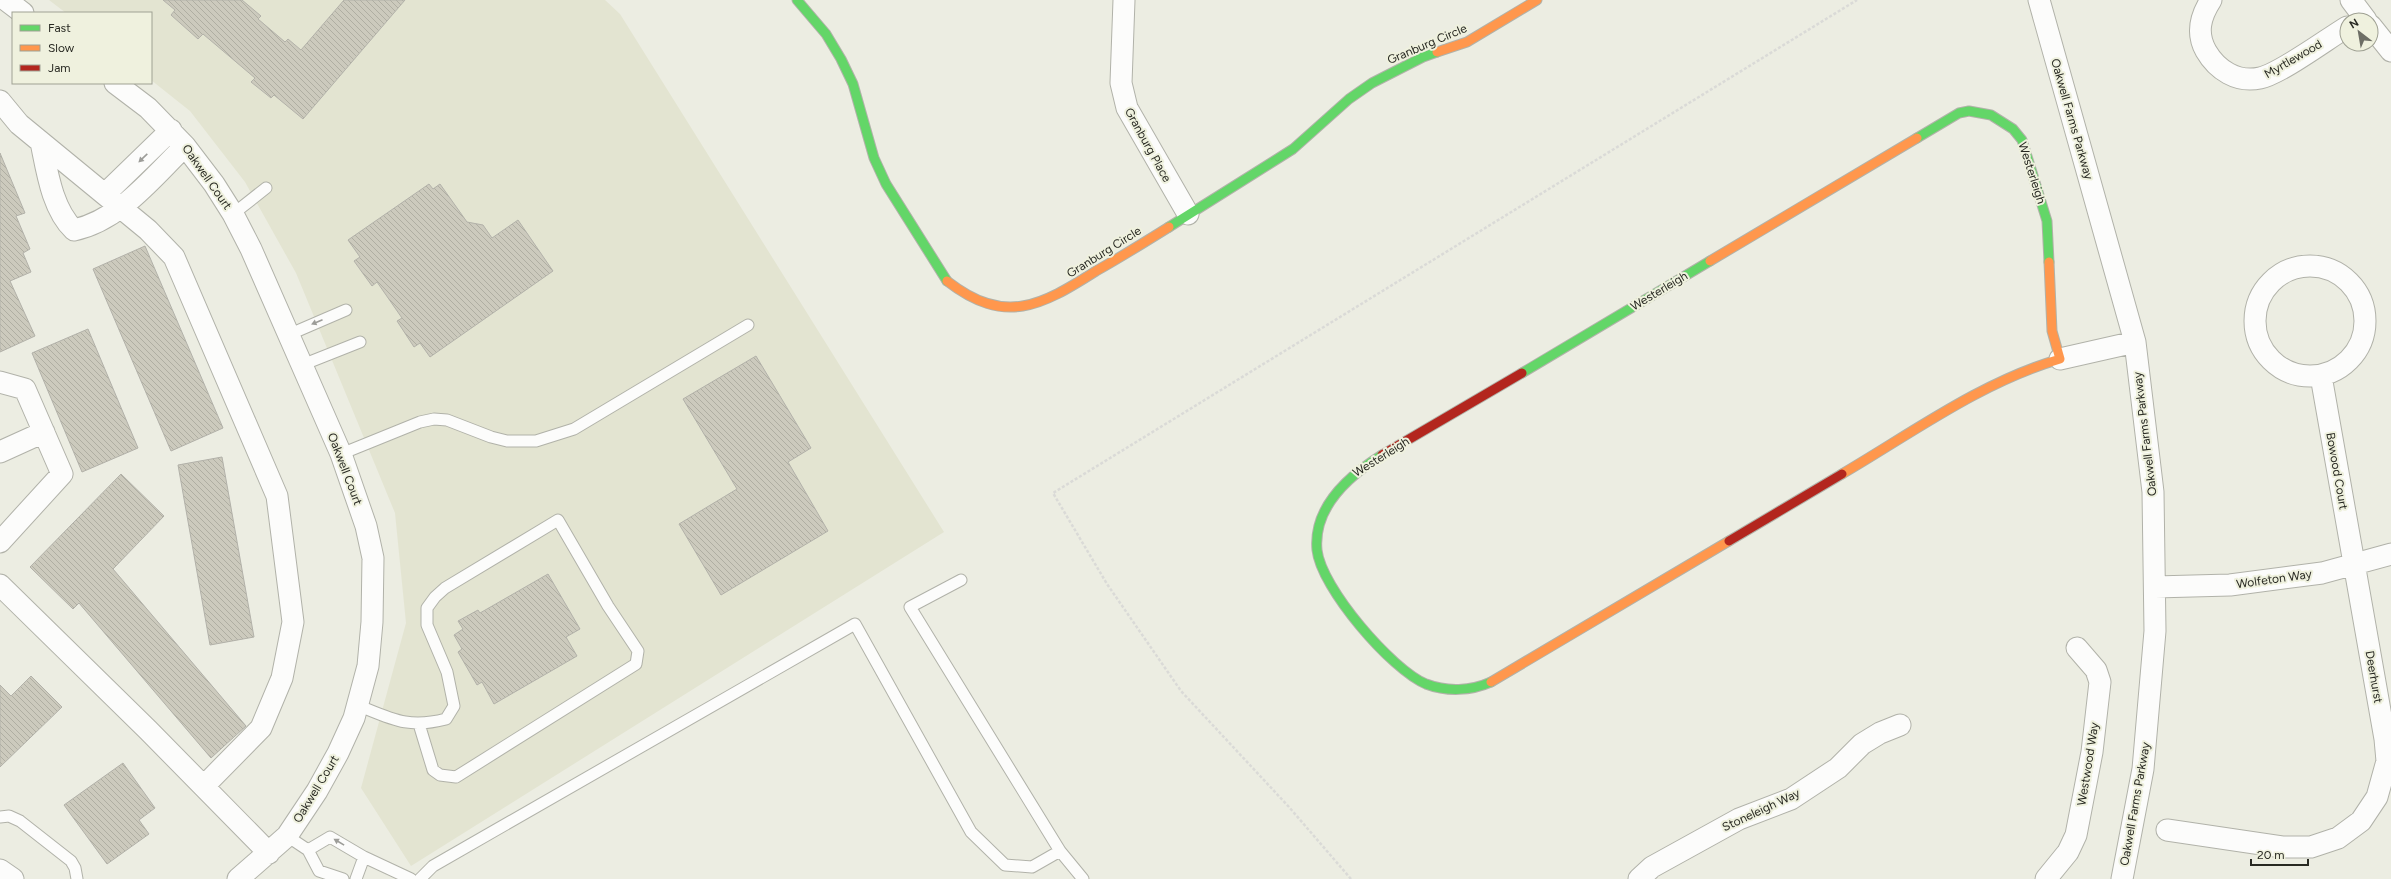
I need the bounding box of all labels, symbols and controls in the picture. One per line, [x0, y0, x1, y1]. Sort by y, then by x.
legend [12, 12, 152, 84]
north arrow [2339, 12, 2379, 52]
text: N [2347, 16, 2361, 32]
text: Fast [48, 21, 71, 35]
street label: Granburg Circle [1385, 21, 1469, 67]
street label: Myrtlewood [2262, 37, 2324, 81]
text: Slow [48, 41, 75, 55]
street label: Oakwell Farms Parkway [2048, 57, 2096, 182]
text: Jam [48, 61, 71, 75]
street label: Granburg Place [1122, 106, 1174, 185]
street label: Westerleigh [2015, 140, 2049, 206]
street label: Oakwell Court [179, 142, 235, 213]
one-way arrow [138, 153, 148, 162]
street label: Granburg Circle [1064, 223, 1144, 280]
street label: Westerleigh [1628, 268, 1690, 313]
one-way arrow [311, 319, 323, 326]
street label: Oakwell Farms Parkway [2130, 370, 2160, 497]
street label: Oakwell Court [325, 431, 365, 508]
street label: Bowood Court [2323, 431, 2351, 511]
street label: Westerleigh [1350, 434, 1412, 480]
street label: Wolfeton Way [2235, 567, 2313, 591]
street label: Deerhurst [2363, 650, 2386, 705]
street label: Westwood Way [2074, 721, 2102, 807]
street label: Oakwell Farms Parkway [2117, 740, 2153, 867]
street label: Oakwell Court [290, 752, 342, 825]
street label: Stoneleigh Way [1720, 786, 1803, 834]
one-way arrow [333, 838, 345, 845]
scale bar [2251, 841, 2308, 867]
text: 20 m [2257, 848, 2285, 862]

